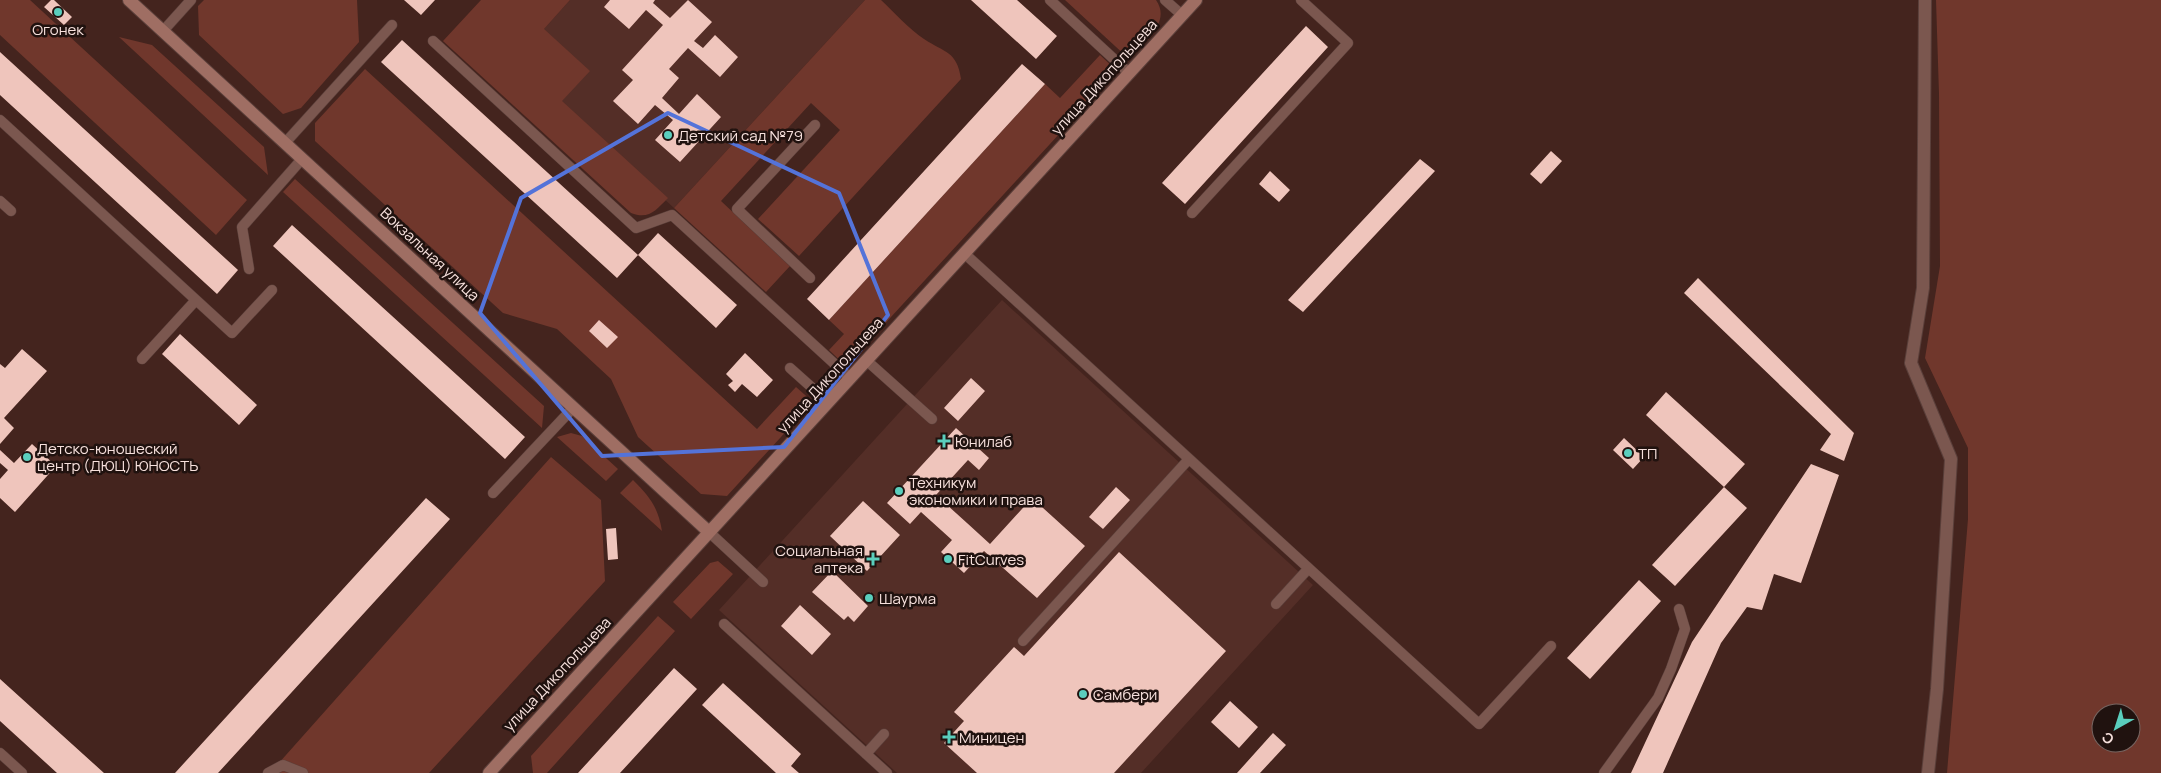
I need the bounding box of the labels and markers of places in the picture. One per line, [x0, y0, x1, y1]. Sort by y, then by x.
marker: Огонек [52, 6, 64, 18]
place label: Огонек [32, 19, 84, 40]
place label: Детский сад №79 [678, 125, 803, 146]
marker: Детский сад №79 [662, 129, 674, 141]
place label: Юнилаб [955, 431, 1012, 452]
marker: Юнилаб [937, 434, 951, 448]
place label: Детско-юношеский центр (ДЮЦ) ЮНОСТЬ [37, 438, 199, 476]
place label: ТП [1638, 443, 1657, 464]
marker: ТП [1622, 447, 1634, 459]
marker: Детско-юношеский центр (ДЮЦ) ЮНОСТЬ [21, 451, 33, 463]
place label: Техникум экономики и права [909, 472, 1043, 510]
marker: Техникум экономики и права [893, 485, 905, 497]
place label: Социальная аптека [775, 540, 863, 578]
place label: FitCurves [958, 549, 1024, 570]
marker: Социальная аптека [867, 553, 879, 565]
marker: FitCurves [942, 553, 954, 565]
place label: Шаурма [879, 588, 936, 609]
marker: Шаурма [863, 592, 875, 604]
place label: Самбери [1093, 684, 1157, 705]
marker: Самбери [1077, 688, 1089, 700]
place label: Миницен [959, 727, 1024, 748]
marker: Миницен [943, 731, 955, 743]

